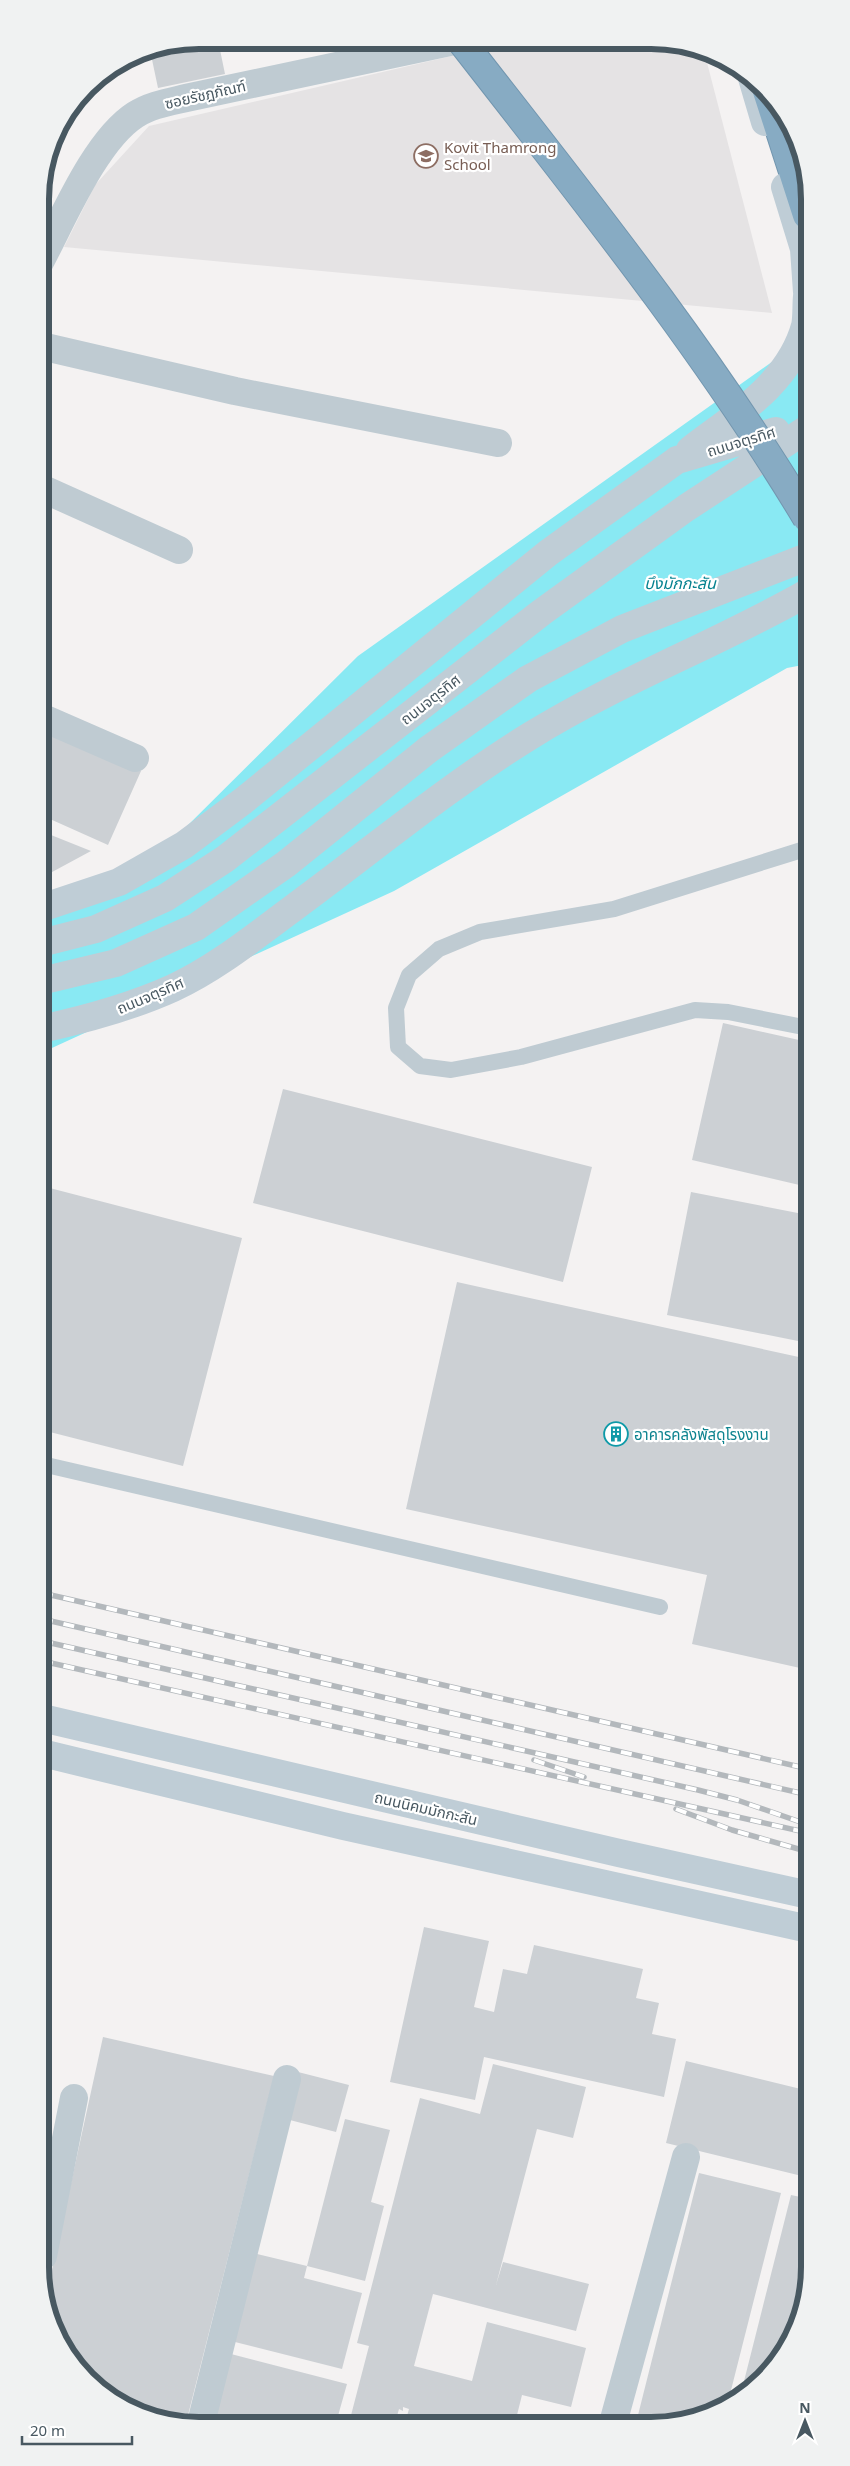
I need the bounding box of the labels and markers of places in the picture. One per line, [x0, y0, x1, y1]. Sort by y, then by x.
place label: Kovit Thamrong School [444, 137, 556, 174]
school or university icon: Kovit Thamrong School [413, 143, 439, 169]
building icon: อาคารคลังพัสดุโรงงาน [603, 1421, 629, 1447]
place label: อาคารคลังพัสดุโรงงาน [634, 1424, 769, 1444]

